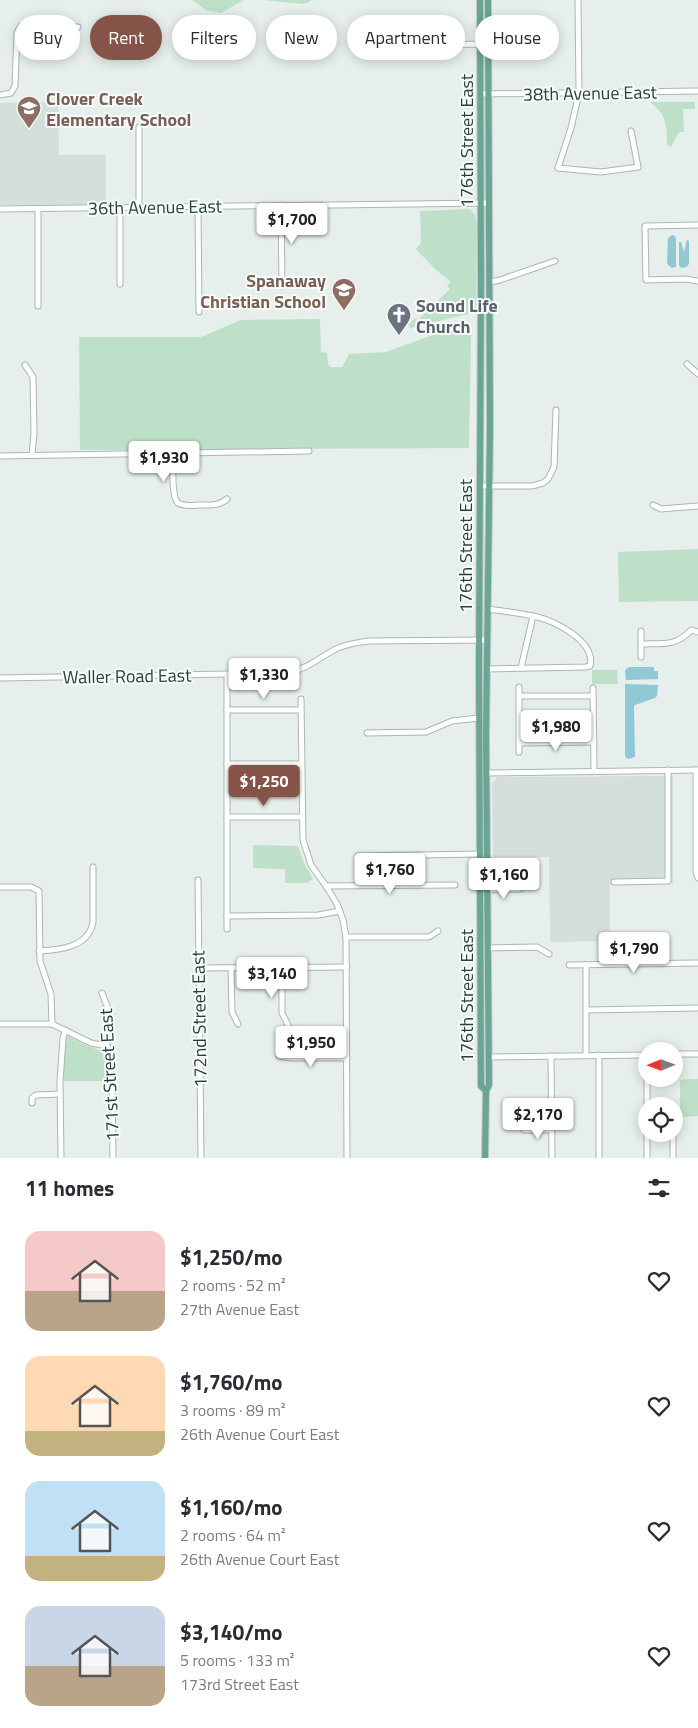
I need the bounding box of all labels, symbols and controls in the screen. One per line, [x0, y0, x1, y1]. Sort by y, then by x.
chip: Buy [15, 15, 80, 60]
chip: Rent [90, 15, 162, 60]
chip: Filters [172, 15, 256, 60]
chip: New [266, 15, 337, 60]
chip: Apartment [347, 15, 465, 60]
chip: House [475, 15, 559, 60]
street label: 176th Street East [453, 73, 480, 208]
street label: 38th Avenue East [523, 78, 658, 108]
place label: Clover Creek Elementary School [46, 85, 191, 133]
school or university icon: Clover Creek Elementary School [16, 95, 42, 129]
street label: 36th Avenue East [88, 192, 223, 222]
pin: $1,700 [251, 202, 333, 245]
text: $1,700 [267, 207, 317, 231]
place label: Spanaway Christian School [200, 267, 326, 315]
school or university icon: Spanaway Christian School [331, 277, 357, 311]
place label: Sound Life Church [416, 292, 498, 340]
church icon: Sound Life Church [386, 302, 412, 336]
pin: $1,930 [123, 440, 205, 483]
text: $1,930 [139, 445, 189, 469]
street label: 176th Street East [452, 478, 479, 613]
pin: $1,330 [223, 658, 305, 700]
street label: Waller Road East [62, 661, 192, 691]
text: $1,330 [239, 662, 289, 686]
pin: $1,980 [515, 710, 597, 752]
text: $1,980 [531, 714, 581, 738]
pin: $1,250 [223, 764, 305, 807]
text: $1,250 [239, 769, 289, 793]
pin: $1,760 [349, 852, 431, 895]
text: $1,760 [365, 857, 415, 881]
pin: $1,160 [463, 858, 545, 900]
text: $1,160 [479, 862, 529, 886]
street label: 176th Street East [453, 928, 480, 1063]
pin: $1,790 [593, 932, 675, 974]
text: $1,790 [609, 936, 659, 960]
street label: 172nd Street East [184, 949, 214, 1088]
pin: $3,140 [231, 956, 313, 999]
text: $3,140 [247, 961, 297, 985]
street label: 171st Street East [92, 1007, 126, 1142]
pin: $1,950 [270, 1026, 352, 1068]
text: $1,950 [286, 1030, 336, 1054]
north arrow [638, 1042, 682, 1088]
map controls [638, 1042, 683, 1142]
button: locate [638, 1097, 683, 1142]
pin: $2,170 [497, 1098, 579, 1140]
text: $2,170 [513, 1102, 563, 1126]
text: 11 homes [25, 1172, 114, 1204]
icon: filters [645, 1174, 673, 1202]
text: $1,250/mo [180, 1241, 282, 1273]
icon: home [65, 1251, 125, 1311]
icon: heart [645, 1267, 673, 1295]
text: 2 rooms · 52 m² [180, 1273, 285, 1297]
text: 27th Avenue East [180, 1297, 299, 1321]
text: $1,760/mo [180, 1366, 282, 1398]
icon: home [65, 1376, 125, 1436]
icon: heart [645, 1392, 673, 1420]
text: 3 rooms · 89 m² [180, 1398, 285, 1422]
text: 26th Avenue Court East [180, 1422, 339, 1446]
text: $1,160/mo [180, 1491, 282, 1523]
icon: home [65, 1501, 125, 1561]
icon: heart [645, 1517, 673, 1545]
text: 2 rooms · 64 m² [180, 1523, 285, 1547]
text: 26th Avenue Court East [180, 1547, 339, 1571]
text: $3,140/mo [180, 1616, 282, 1648]
icon: home [65, 1626, 125, 1686]
icon: heart [645, 1642, 673, 1670]
text: 5 rooms · 133 m² [180, 1648, 294, 1672]
text: 173rd Street East [180, 1672, 299, 1696]

